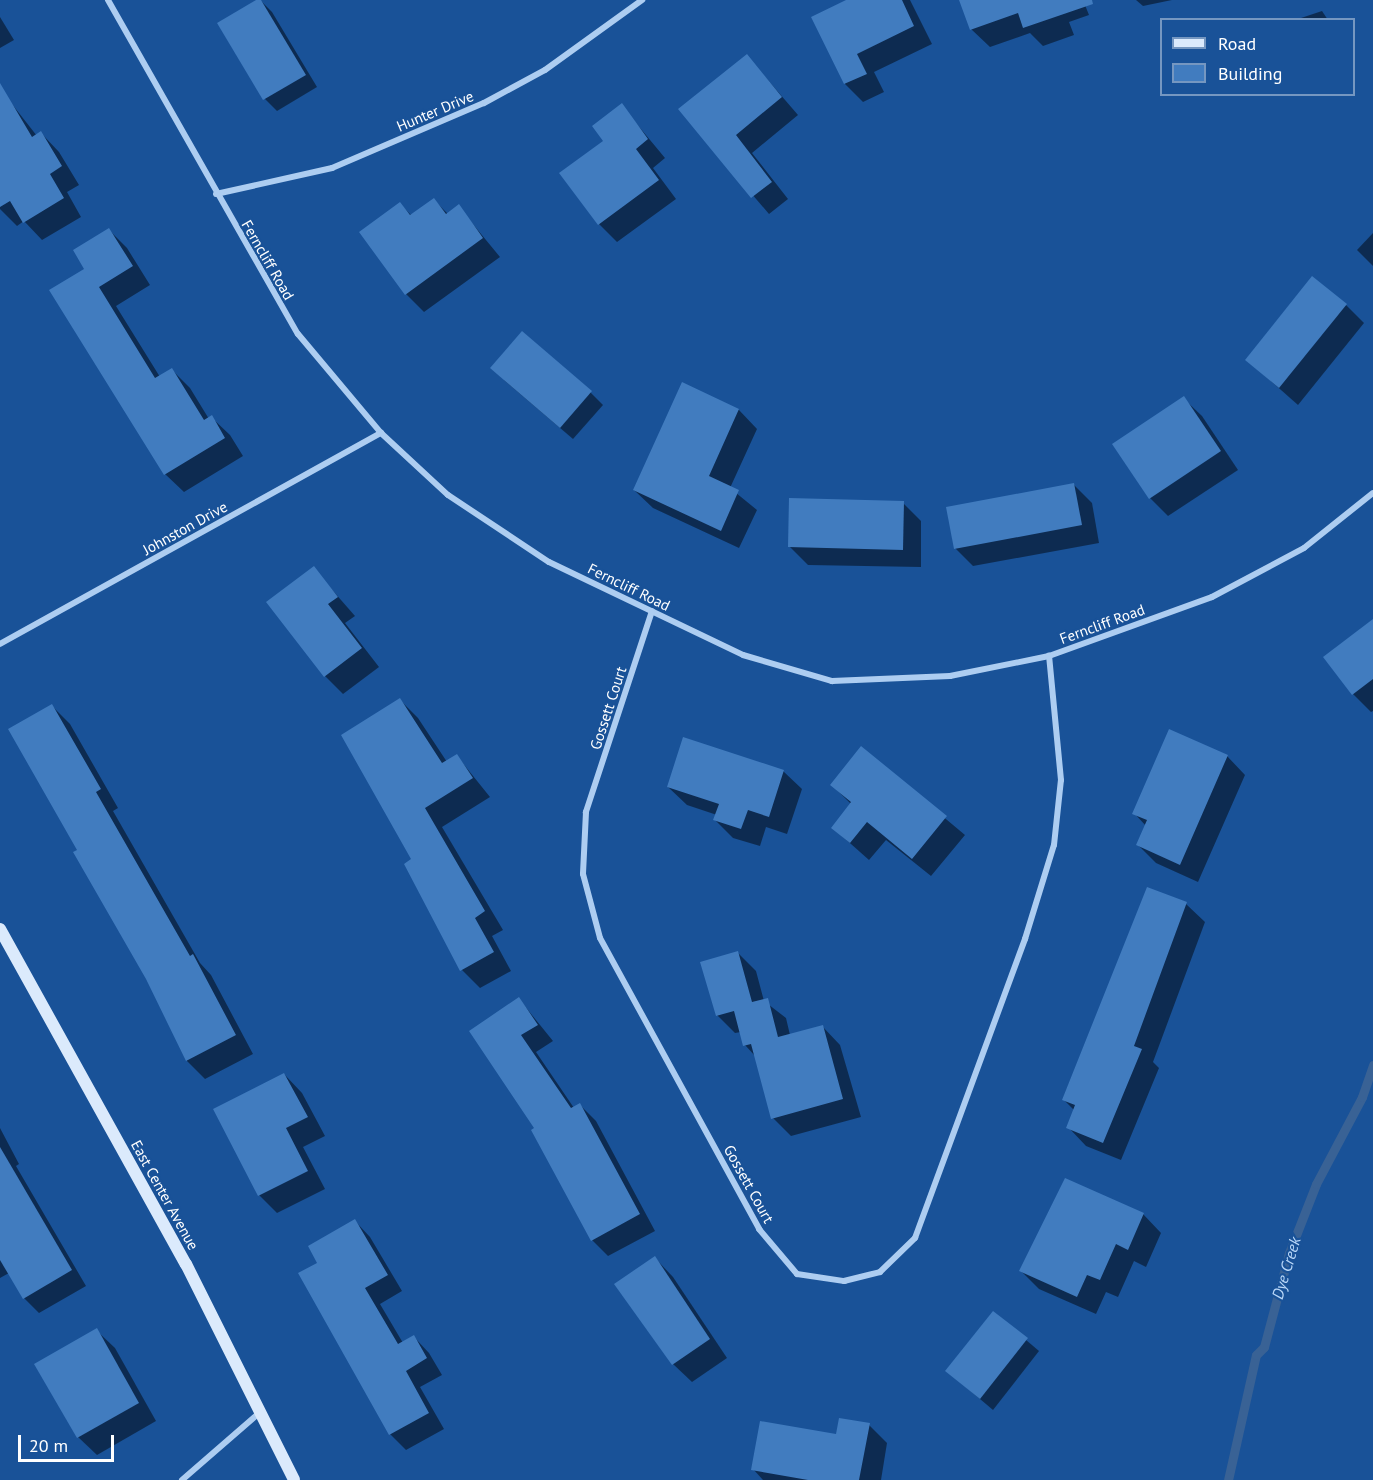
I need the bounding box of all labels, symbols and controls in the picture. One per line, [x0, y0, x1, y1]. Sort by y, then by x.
legend [1160, 18, 1355, 96]
text: Road [1218, 32, 1256, 55]
text: Building [1218, 62, 1282, 85]
street label: Hunter Drive [394, 87, 476, 135]
street label: Ferncliff Road [238, 217, 298, 303]
street label: Johnston Drive [140, 497, 230, 559]
street label: Ferncliff Road [585, 559, 673, 615]
street label: Ferncliff Road [1057, 600, 1147, 648]
street label: Gossett Court [586, 664, 630, 752]
street label: East Center Avenue [127, 1137, 203, 1253]
street label: Gossett Court [720, 1142, 778, 1226]
water label: Dye Creek [1267, 1235, 1305, 1301]
scale bar [21, 1423, 117, 1461]
text: 20 m [29, 1434, 68, 1457]

